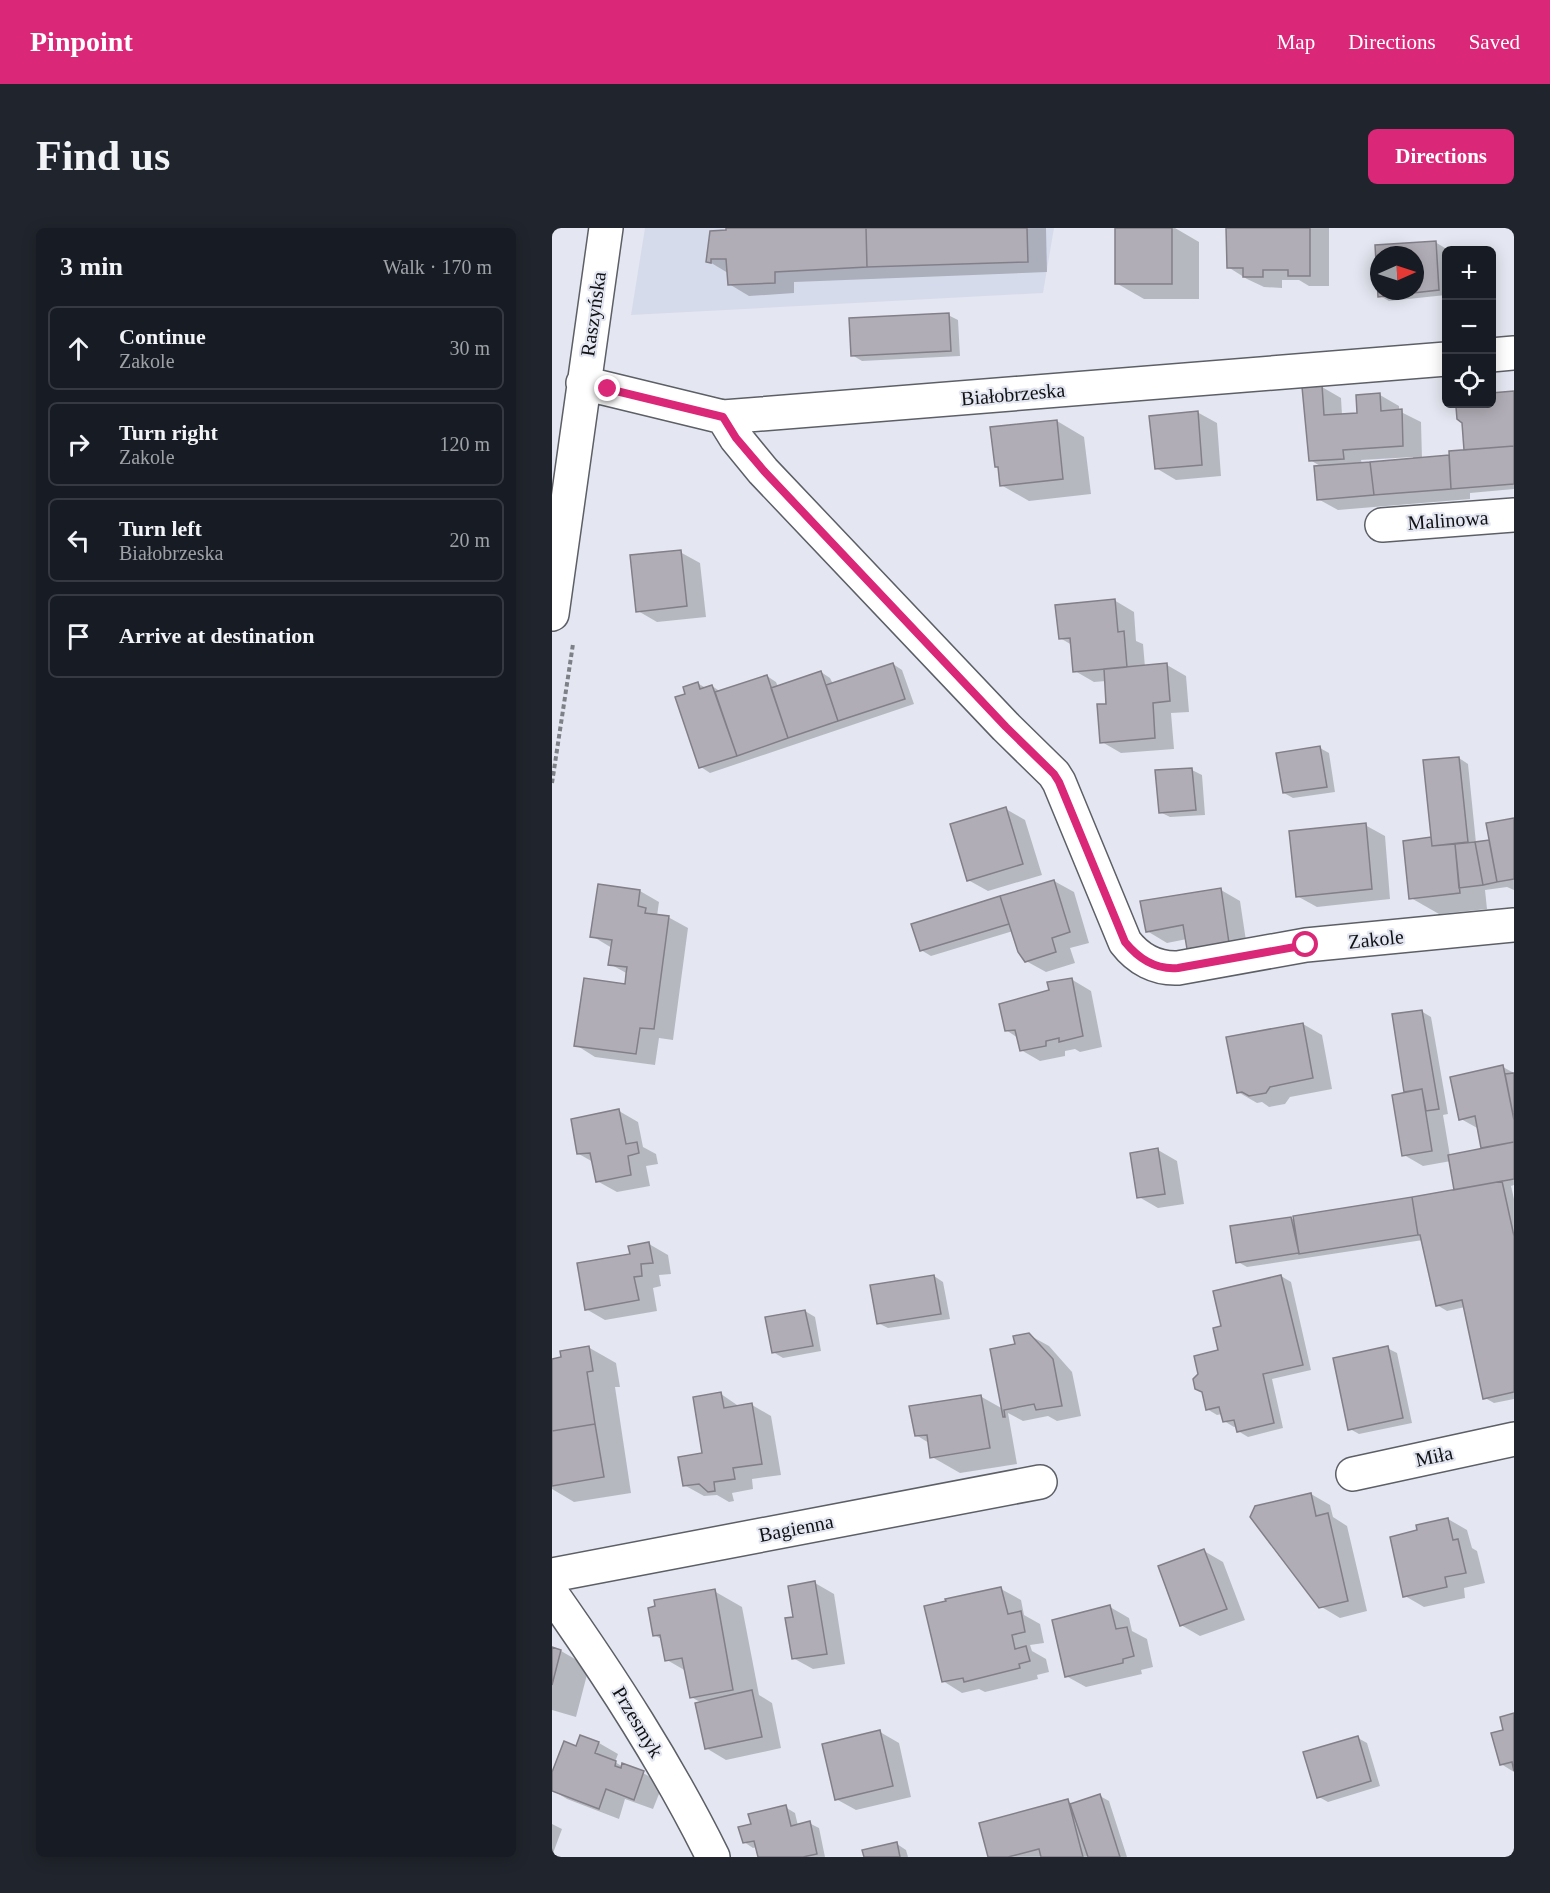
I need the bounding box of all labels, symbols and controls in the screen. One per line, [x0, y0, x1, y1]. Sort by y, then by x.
text: Pinpoint [30, 26, 133, 57]
text: Map [1277, 30, 1315, 54]
text: Directions [1348, 30, 1436, 54]
text: Saved [1469, 30, 1520, 54]
button: Directions [1368, 129, 1514, 184]
text: Find us [36, 133, 170, 179]
north arrow [1370, 246, 1424, 300]
map controls [1442, 246, 1496, 408]
button: + [1442, 246, 1496, 300]
text: 3 min [60, 252, 123, 281]
text: Walk · 170 m [383, 256, 492, 278]
street label: Raszyńska [576, 270, 611, 358]
button: − [1442, 300, 1496, 354]
text: Continue [119, 324, 206, 349]
icon: ahead [62, 332, 95, 365]
text: 30 m [449, 337, 490, 359]
text: Zakole [119, 350, 175, 372]
button: locate [1442, 354, 1496, 408]
route end [594, 375, 620, 401]
street label: Białobrzeska [960, 378, 1066, 410]
text: Turn right [119, 420, 218, 445]
icon: right [62, 428, 95, 461]
text: 120 m [439, 433, 490, 455]
text: Zakole [119, 446, 175, 468]
street label: Malinowa [1407, 506, 1489, 534]
text: Turn left [119, 516, 202, 541]
icon: left [62, 524, 95, 557]
text: 20 m [449, 529, 490, 551]
text: Białobrzeska [119, 542, 223, 564]
icon: arrive [62, 620, 95, 653]
text: Arrive at destination [119, 623, 315, 648]
street label: Zakole [1347, 925, 1405, 953]
route start [1292, 931, 1318, 957]
street label: Miła [1413, 1441, 1455, 1471]
street label: Bagienna [757, 1510, 835, 1547]
street label: Przesmyk [607, 1683, 668, 1762]

